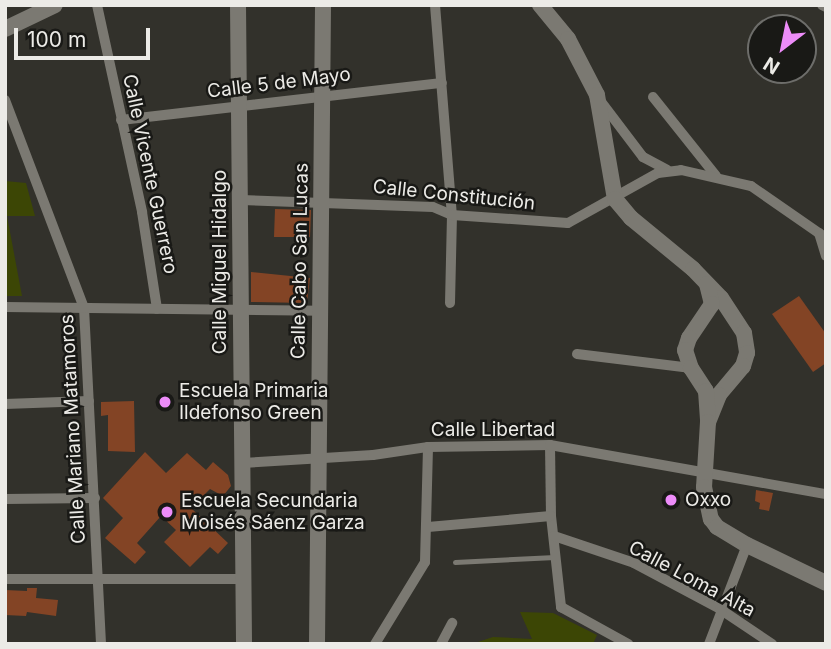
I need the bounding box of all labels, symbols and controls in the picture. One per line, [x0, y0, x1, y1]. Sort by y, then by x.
scale bar [18, 14, 154, 58]
north arrow [747, 14, 817, 84]
text: 100 m [27, 27, 86, 52]
text: N [759, 52, 784, 79]
street label: Calle 5 de Mayo [206, 63, 352, 103]
street label: Calle Vicente Guerrero [118, 72, 182, 276]
street label: Calle Cabo San Lucas [287, 163, 313, 359]
street label: Calle Miguel Hidalgo [209, 170, 231, 354]
street label: Calle Constitución [372, 175, 536, 215]
street label: Calle Mariano Matamoros [56, 314, 90, 544]
place label: Escuela Primaria Ildefonso Green [179, 380, 328, 424]
marker: Escuela Primaria Ildefonso Green [157, 394, 173, 410]
street label: Calle Libertad [431, 419, 555, 441]
place label: Oxxo [685, 489, 731, 511]
place label: Escuela Secundaria Moisés Sáenz Garza [181, 490, 365, 534]
marker: Oxxo [663, 492, 679, 508]
marker: Escuela Secundaria Moisés Sáenz Garza [159, 504, 175, 520]
street label: Calle Loma Alta [625, 536, 759, 622]

